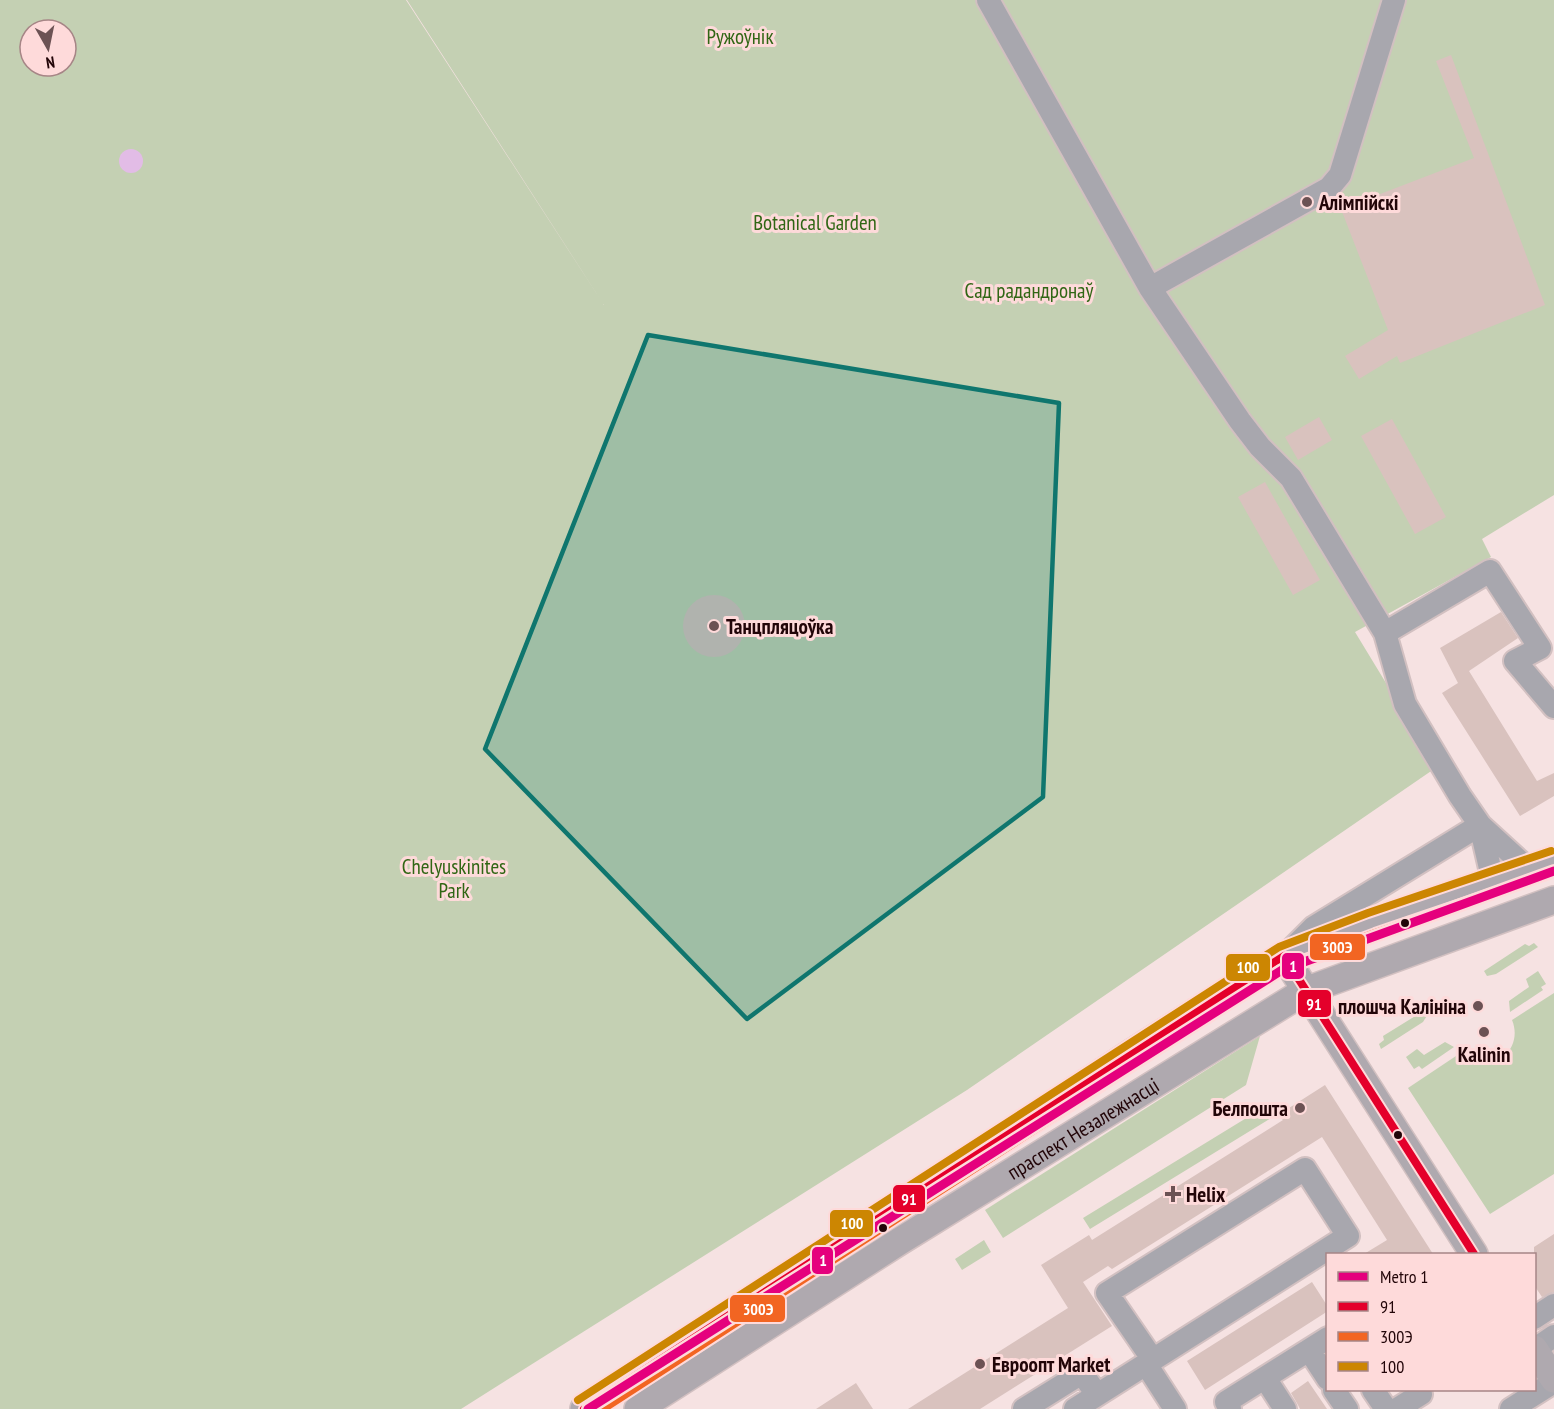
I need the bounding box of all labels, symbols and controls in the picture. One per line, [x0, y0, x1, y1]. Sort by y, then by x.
north arrow [18, 18, 78, 78]
park label: Ружоўнік [706, 23, 774, 50]
text: N [45, 52, 56, 73]
place label: Алімпійскі [1318, 189, 1399, 216]
marker: Алімпійскі [1300, 195, 1314, 209]
park label: Botanical Garden [753, 209, 877, 236]
park label: Сад радандронаў [965, 277, 1093, 304]
place label: Танцпляцоўка [726, 613, 834, 640]
marker: Танцпляцоўка [707, 619, 721, 633]
park label: Chelyuskinites Park [402, 853, 506, 904]
unlabelled marker [1399, 917, 1411, 929]
line badge: 300Э [1309, 933, 1366, 961]
text: 300Э [1322, 937, 1353, 957]
line badge: 1 [1281, 952, 1305, 980]
line badge: 100 [1225, 953, 1271, 982]
text: 1 [1289, 956, 1297, 976]
text: 100 [1237, 957, 1260, 977]
line badge: 91 [1297, 989, 1332, 1018]
place label: плошча Калініна [1338, 993, 1466, 1020]
text: 91 [1306, 994, 1322, 1014]
marker: плошча Калініна [1471, 999, 1485, 1013]
marker: Kalinin [1477, 1025, 1491, 1039]
place label: Kalinin [1458, 1041, 1510, 1068]
street label: праспект Незалежнасці [1002, 1071, 1164, 1185]
place label: Белпошта [1212, 1095, 1288, 1122]
marker: Белпошта [1293, 1101, 1307, 1115]
unlabelled marker [1392, 1129, 1404, 1141]
place label: Helix [1186, 1181, 1226, 1208]
line badge: 91 [892, 1184, 926, 1213]
marker: Helix [1164, 1185, 1182, 1203]
text: 91 [901, 1189, 917, 1209]
line badge: 100 [829, 1209, 874, 1238]
text: 100 [841, 1213, 864, 1233]
unlabelled marker [877, 1222, 889, 1234]
line badge: 1 [811, 1246, 834, 1275]
text: 1 [819, 1250, 827, 1270]
legend [1326, 1253, 1536, 1391]
text: Metro 1 [1380, 1265, 1428, 1288]
line badge: 300Э [729, 1294, 786, 1323]
text: 91 [1380, 1295, 1396, 1318]
text: 300Э [743, 1299, 774, 1319]
text: 300Э [1380, 1325, 1413, 1348]
place label: Евроопт Market [992, 1351, 1110, 1378]
text: 100 [1380, 1355, 1404, 1378]
marker: Евроопт Market [973, 1357, 987, 1371]

